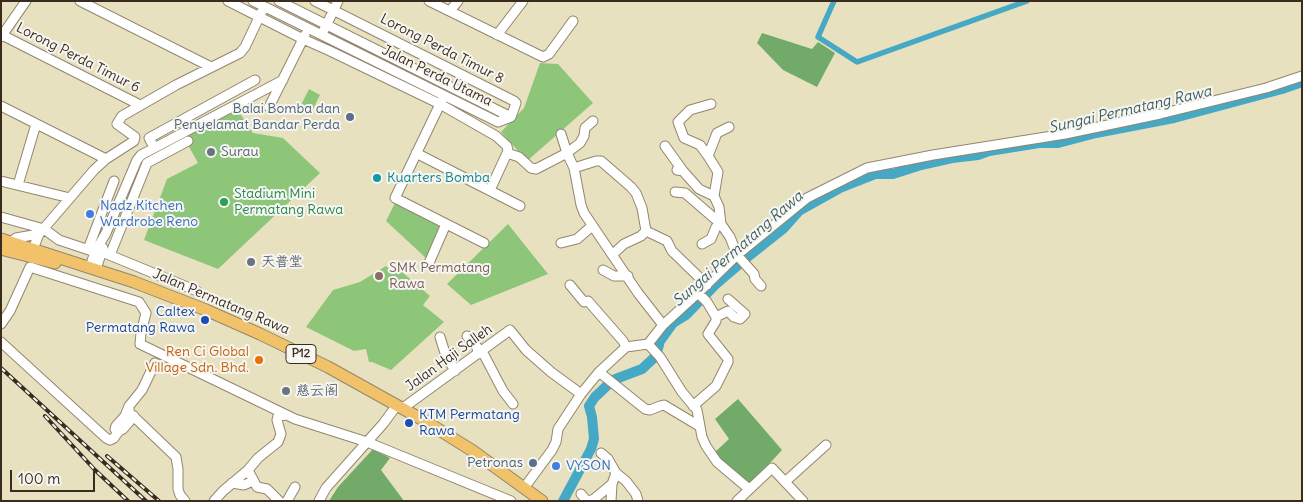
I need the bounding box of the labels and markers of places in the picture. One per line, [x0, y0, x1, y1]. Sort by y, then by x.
place label: Balai Bomba dan Penyelamat Bandar Perda [174, 101, 340, 134]
marker: Balai Bomba dan Penyelamat Bandar Perda [344, 111, 356, 123]
place label: Surau [221, 144, 259, 160]
marker: Surau [205, 146, 217, 158]
place label: Kuarters Bomba [387, 170, 490, 186]
marker: Kuarters Bomba [371, 172, 383, 184]
place label: Stadium Mini Permatang Rawa [234, 186, 343, 218]
marker: Stadium Mini Permatang Rawa [218, 196, 230, 208]
place label: Nadz Kitchen Wardrobe Reno [100, 198, 198, 230]
marker: Nadz Kitchen Wardrobe Reno [84, 208, 96, 220]
place label: 天普堂 [261, 254, 303, 270]
marker: 天普堂 [245, 256, 257, 268]
place label: SMK Permatang Rawa [389, 260, 490, 292]
marker: SMK Permatang Rawa [373, 270, 385, 282]
place label: Caltex Permatang Rawa [86, 304, 195, 336]
marker: Caltex Permatang Rawa [199, 314, 211, 326]
place label: Ren Ci Global Village Sdn. Bhd. [145, 344, 249, 377]
marker: Ren Ci Global Village Sdn. Bhd. [253, 354, 265, 366]
place label: 慈云阁 [296, 383, 338, 399]
marker: 慈云阁 [280, 385, 292, 397]
place label: KTM Permatang Rawa [419, 407, 520, 440]
marker: KTM Permatang Rawa [403, 417, 415, 429]
place label: Petronas [467, 455, 523, 471]
marker: Petronas [527, 457, 539, 469]
place label: VYSON [566, 458, 611, 474]
marker: VYSON [550, 460, 562, 472]

